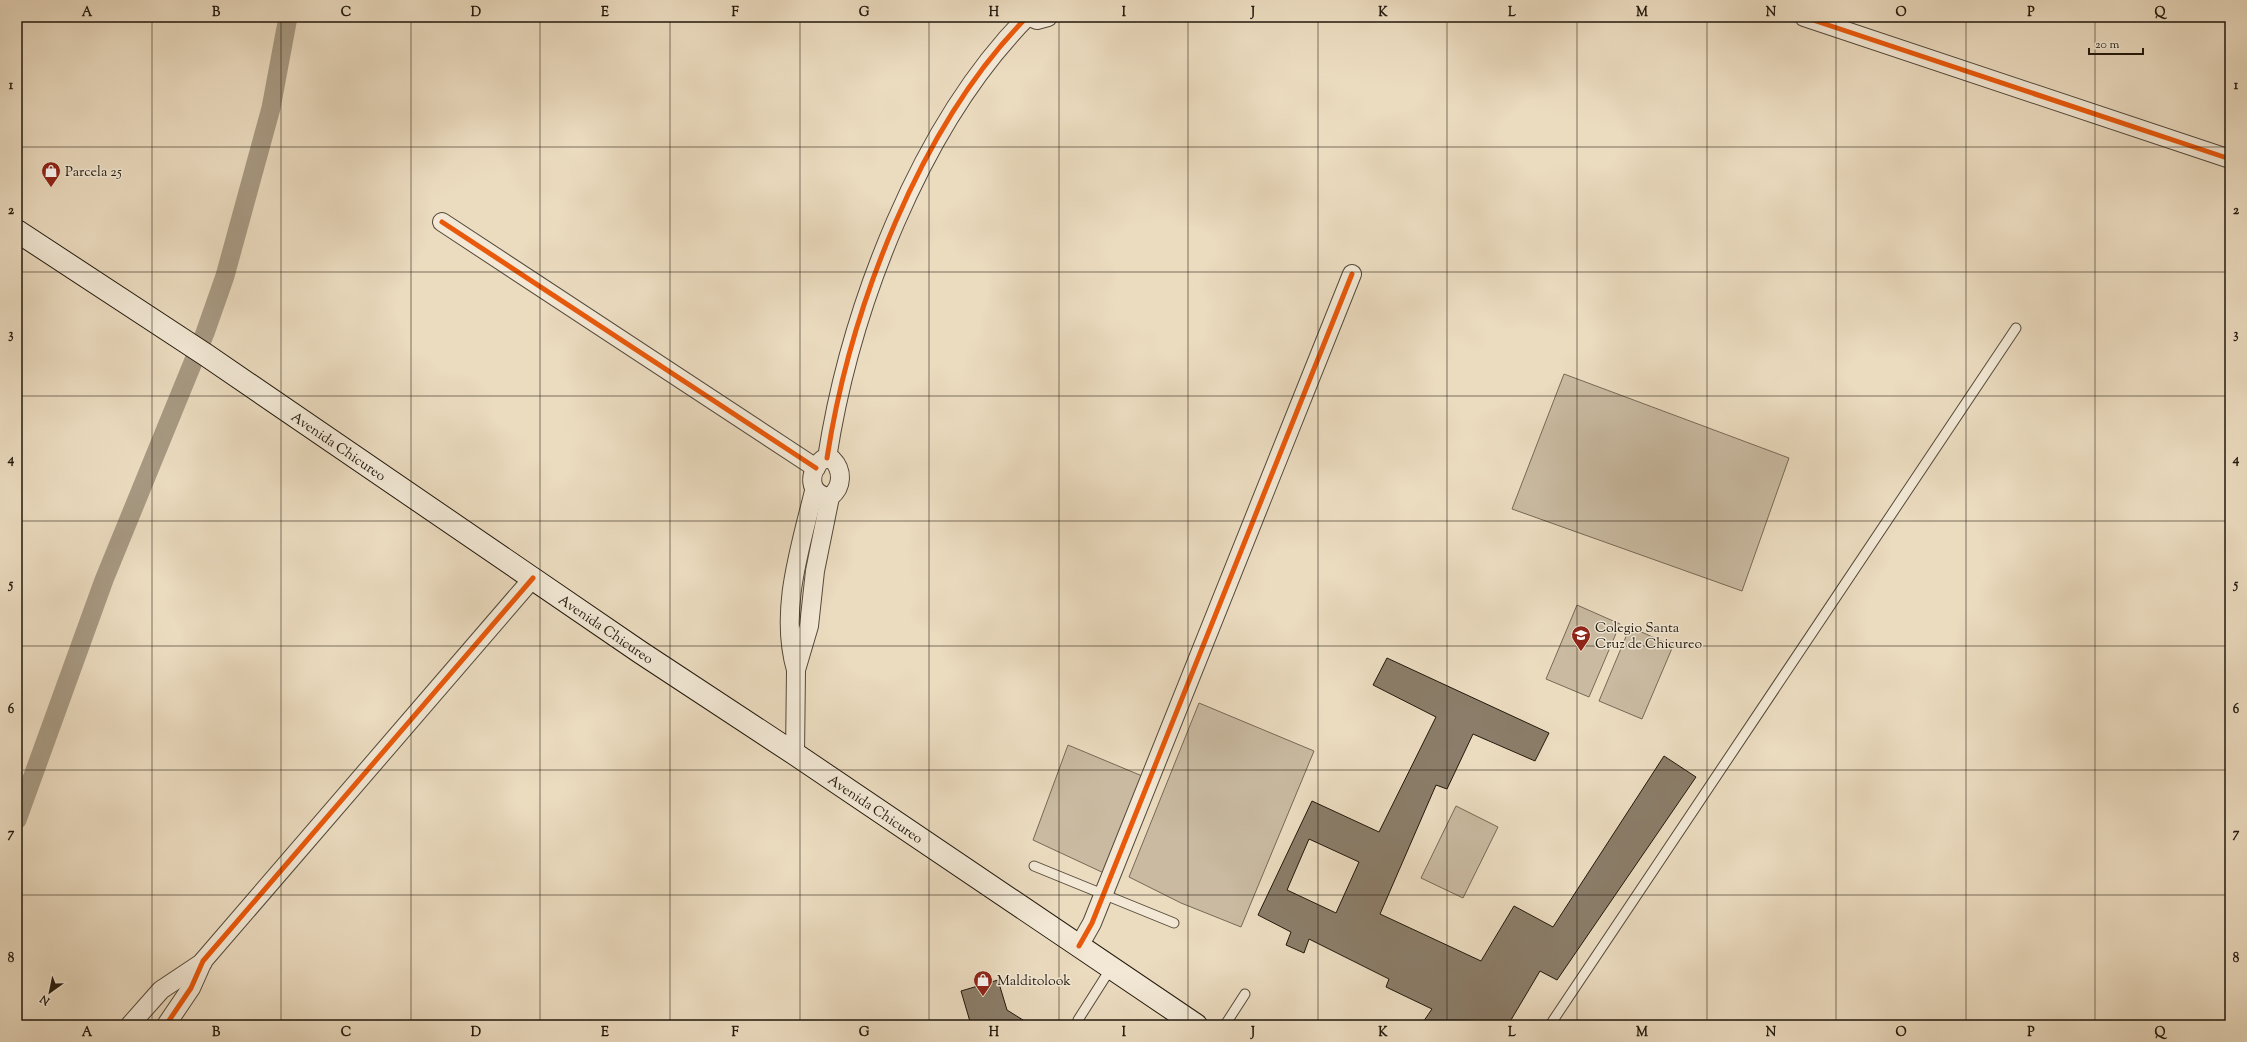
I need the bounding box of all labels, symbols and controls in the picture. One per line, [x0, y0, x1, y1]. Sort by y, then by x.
text: A [82, 4, 93, 22]
text: B [212, 4, 221, 22]
text: C [341, 4, 351, 22]
text: D [471, 4, 481, 22]
text: E [601, 4, 609, 22]
text: F [731, 4, 739, 22]
text: G [859, 4, 870, 22]
text: H [989, 4, 1000, 22]
text: I [1122, 4, 1127, 22]
text: J [1250, 4, 1255, 22]
text: K [1378, 4, 1388, 22]
text: L [1508, 4, 1516, 22]
text: M [1636, 4, 1648, 22]
text: N [1766, 4, 1777, 22]
text: O [1895, 4, 1907, 22]
text: P [2027, 4, 2035, 22]
text: Q [2155, 4, 2168, 22]
scale bar [2089, 30, 2143, 56]
text: 20 m [2095, 36, 2120, 54]
text: 1 [9, 77, 14, 95]
text: 1 [2234, 77, 2239, 95]
shop icon: Parcela 25 [40, 160, 62, 188]
place label: Parcela 25 [65, 163, 122, 183]
text: 2 [8, 202, 15, 220]
text: 2 [2233, 202, 2240, 220]
text: 3 [8, 326, 14, 344]
text: 3 [2233, 326, 2239, 344]
street label: Avenida Chicureo [286, 408, 389, 487]
text: 4 [7, 451, 15, 469]
text: 4 [2232, 451, 2240, 469]
text: 5 [8, 576, 14, 594]
text: 5 [2233, 576, 2239, 594]
street label: Avenida Chicureo [554, 591, 657, 670]
place label: Colegio Santa Cruz de Chicureo [1595, 619, 1703, 655]
school or university icon: Colegio Santa Cruz de Chicureo [1570, 624, 1592, 652]
text: 6 [8, 701, 15, 719]
text: 6 [2233, 701, 2240, 719]
street label: Avenida Chicureo [823, 771, 926, 850]
text: 7 [8, 825, 15, 843]
text: 7 [2233, 825, 2240, 843]
text: 8 [8, 950, 15, 968]
text: 8 [2233, 950, 2240, 968]
shop icon: Malditolook [972, 969, 994, 997]
north arrow [30, 972, 70, 1012]
place label: Malditolook [997, 972, 1071, 992]
text: N [37, 990, 54, 1009]
text: A [82, 1024, 93, 1042]
text: B [212, 1024, 221, 1042]
text: C [341, 1024, 351, 1042]
text: D [471, 1024, 481, 1042]
text: E [601, 1024, 609, 1042]
text: F [731, 1024, 739, 1042]
text: G [859, 1024, 870, 1042]
text: H [989, 1024, 1000, 1042]
text: I [1122, 1024, 1127, 1042]
text: J [1250, 1024, 1255, 1042]
text: K [1378, 1024, 1388, 1042]
text: L [1508, 1024, 1516, 1042]
text: M [1636, 1024, 1648, 1042]
text: N [1766, 1024, 1777, 1042]
text: O [1895, 1024, 1907, 1042]
text: P [2027, 1024, 2035, 1042]
text: Q [2155, 1024, 2168, 1042]

